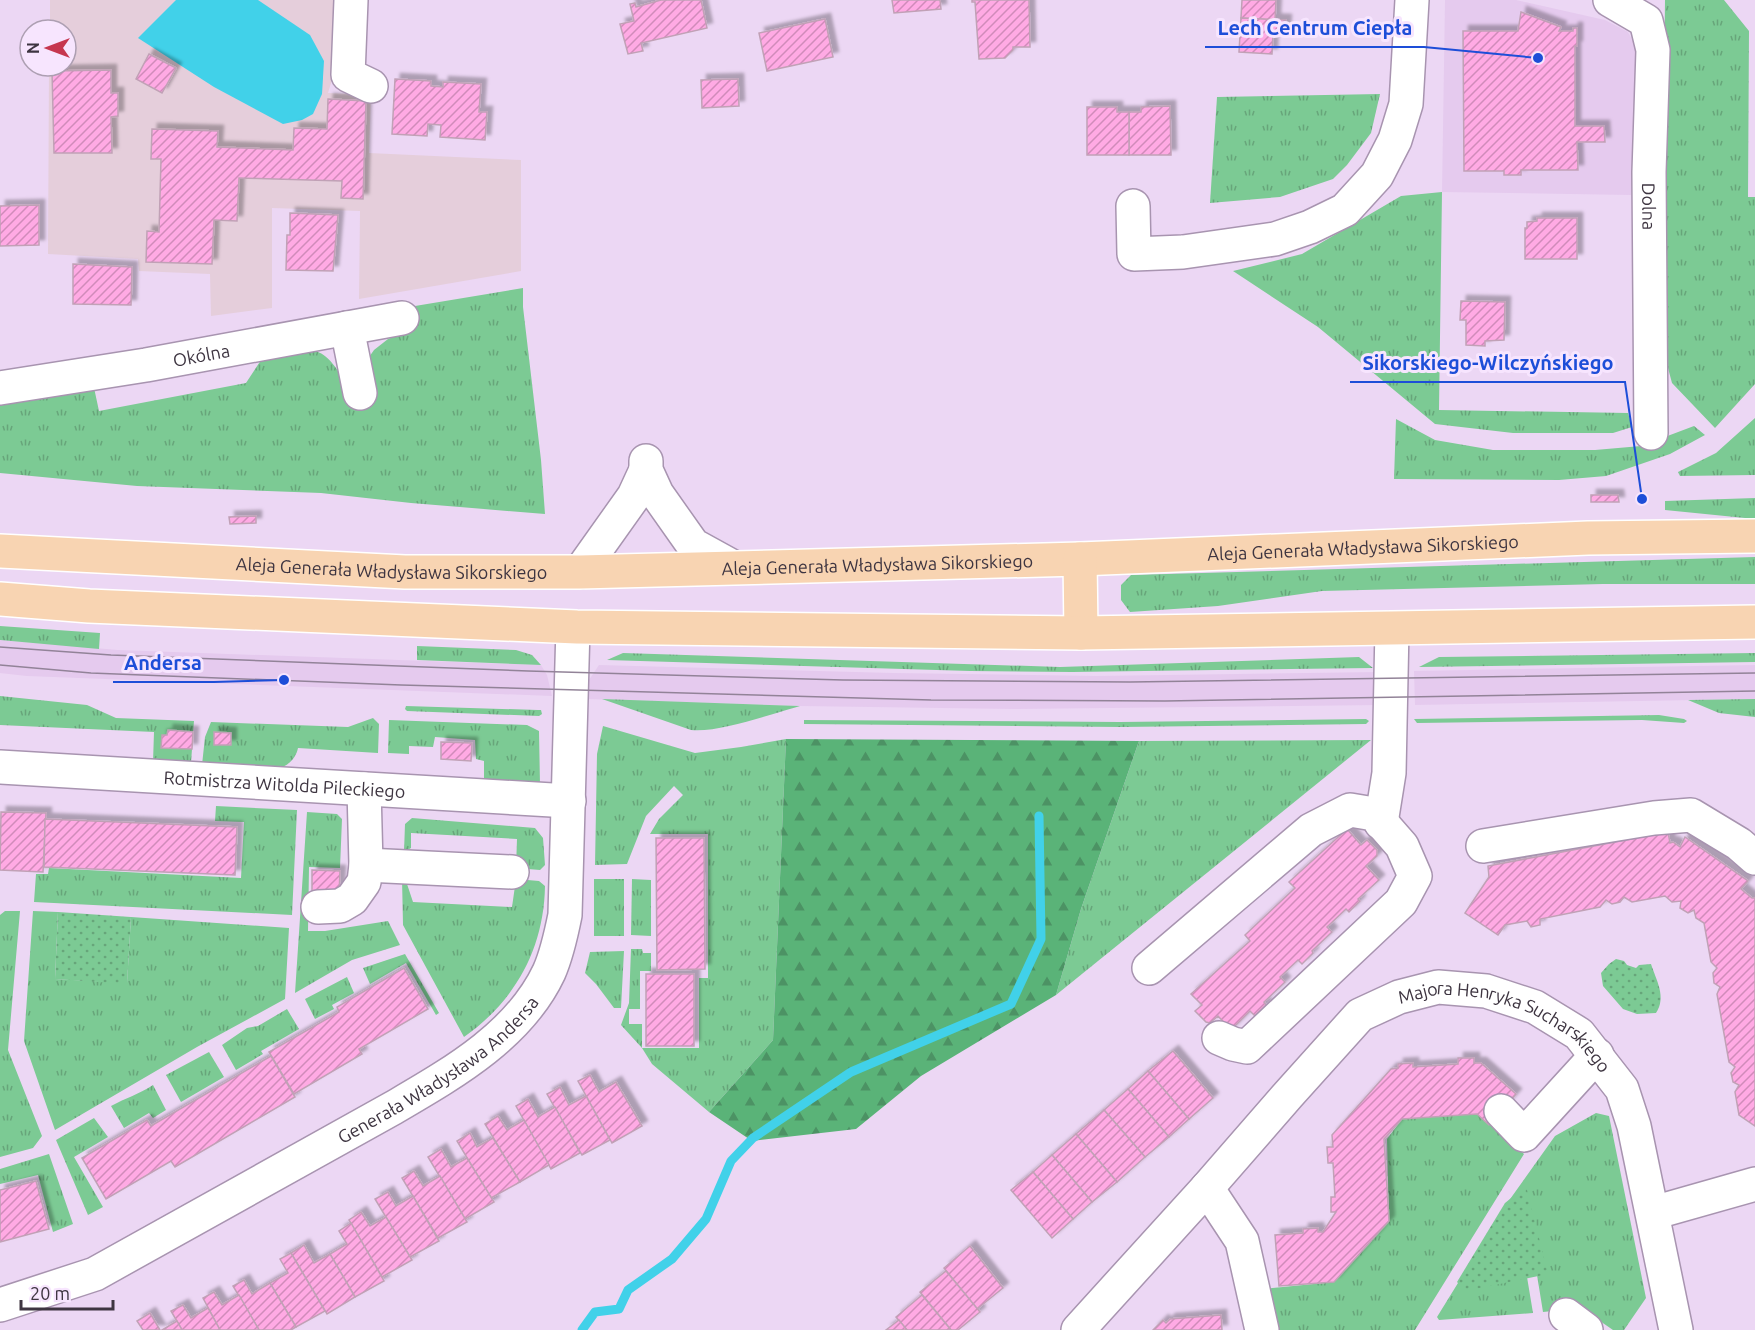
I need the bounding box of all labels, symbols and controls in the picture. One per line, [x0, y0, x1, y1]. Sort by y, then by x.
callout: Lech Centrum Ciepła [1205, 9, 1424, 47]
text: Lech Centrum Ciepła [1218, 16, 1412, 39]
north arrow [18, 18, 78, 78]
text: N [24, 42, 42, 54]
street label: Dolna [1639, 183, 1659, 230]
street label: Okólna [171, 340, 231, 370]
callout: Sikorskiego-Wilczyńskiego [1350, 344, 1625, 382]
text: Sikorskiego-Wilczyńskiego [1362, 351, 1614, 374]
street label: Aleja Generała Władysława Sikorskiego [1207, 531, 1519, 564]
street label: Aleja Generała Władysława Sikorskiego [721, 550, 1033, 578]
street label: Aleja Generała Władysława Sikorskiego [235, 553, 547, 582]
callout: Andersa [113, 644, 214, 682]
text: Andersa [124, 651, 202, 674]
street label: Rotmistrza Witolda Pileckiego [163, 767, 406, 801]
street label: Majora Henryka Sucharskiego [1396, 977, 1615, 1076]
street label: Generała Władysława Andersa [334, 992, 542, 1147]
scale bar [21, 1273, 112, 1311]
text: 20 m [30, 1283, 70, 1303]

